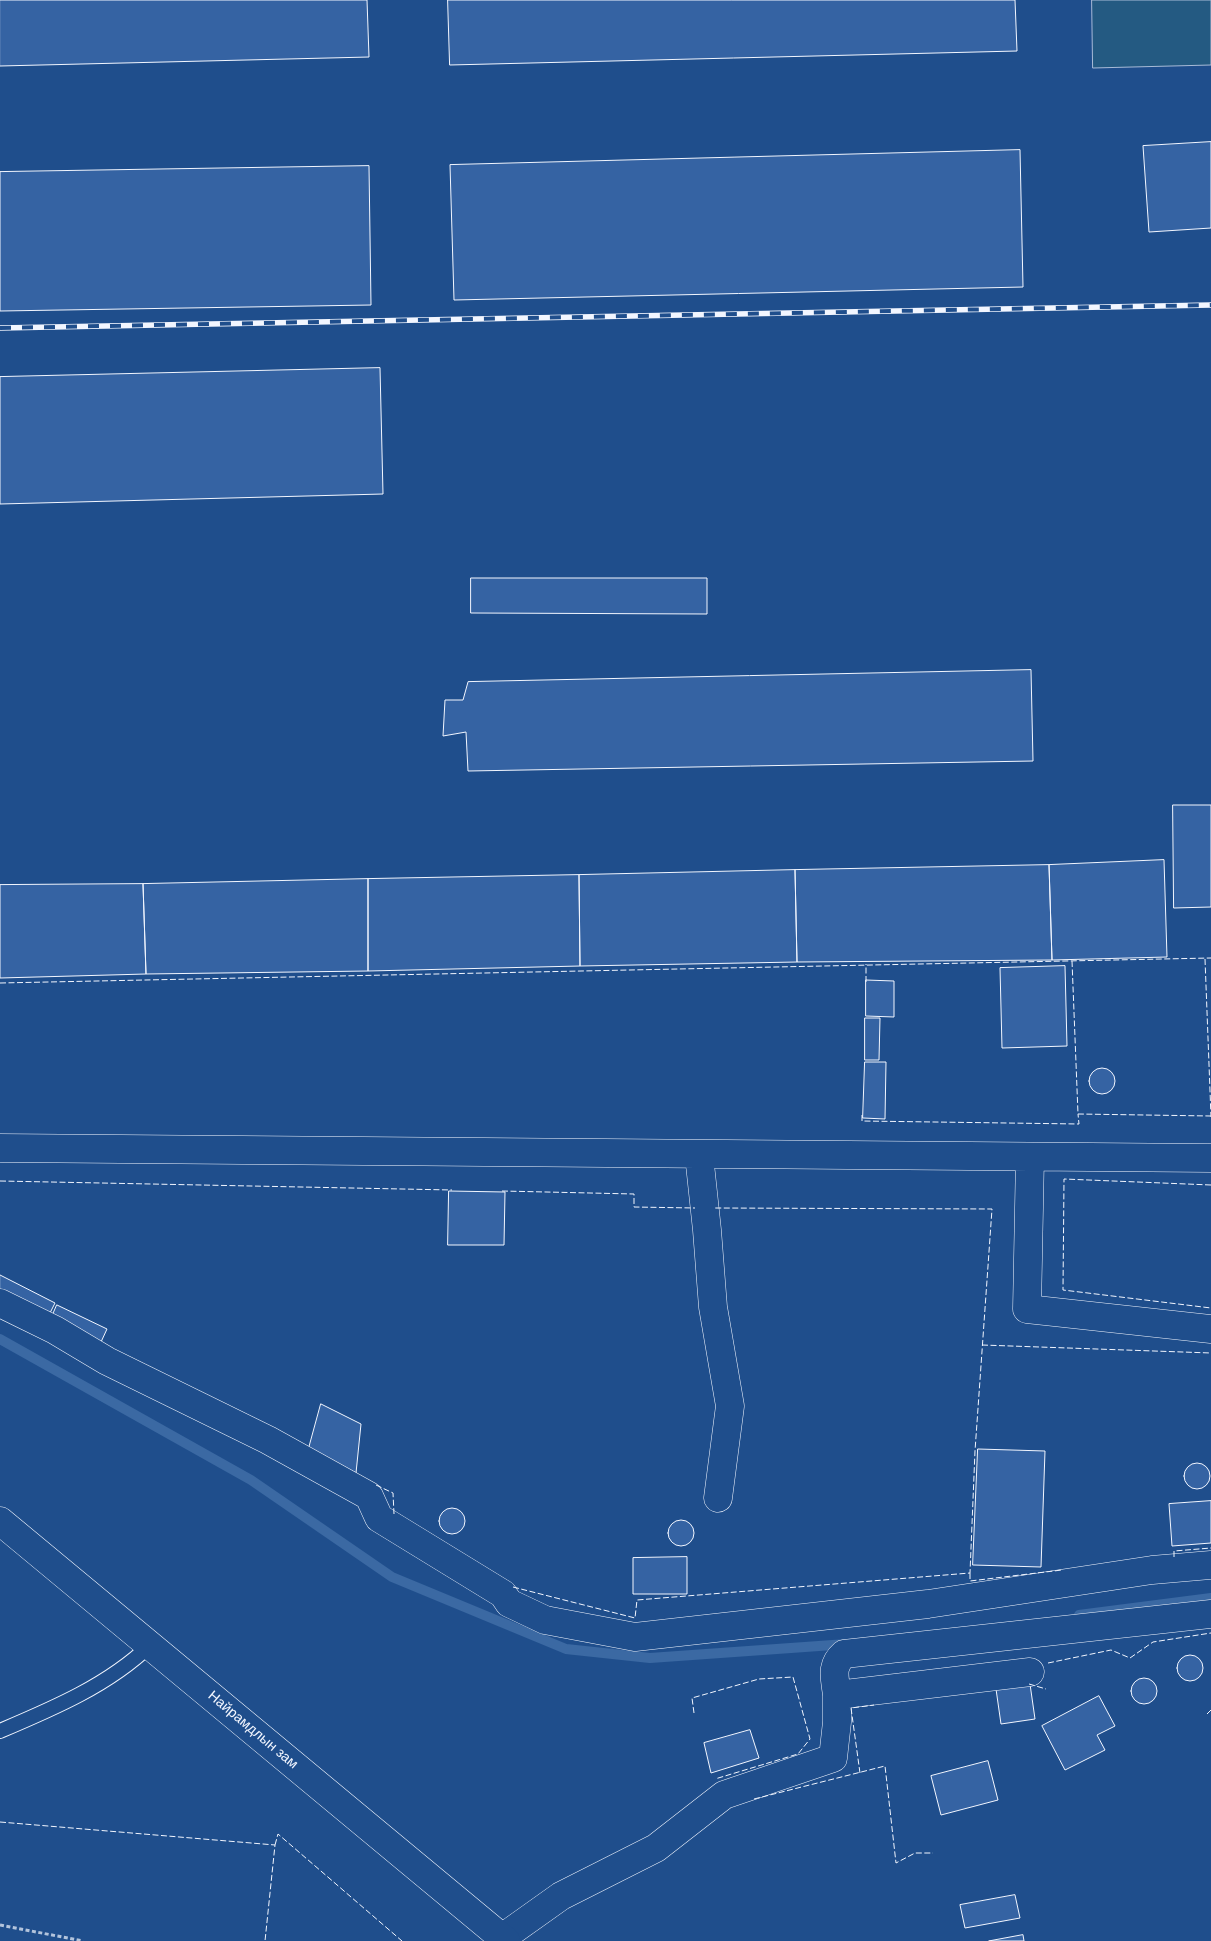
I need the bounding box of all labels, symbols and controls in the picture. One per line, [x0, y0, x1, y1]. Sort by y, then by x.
street label: Найрамдлын зам [205, 1687, 301, 1773]

